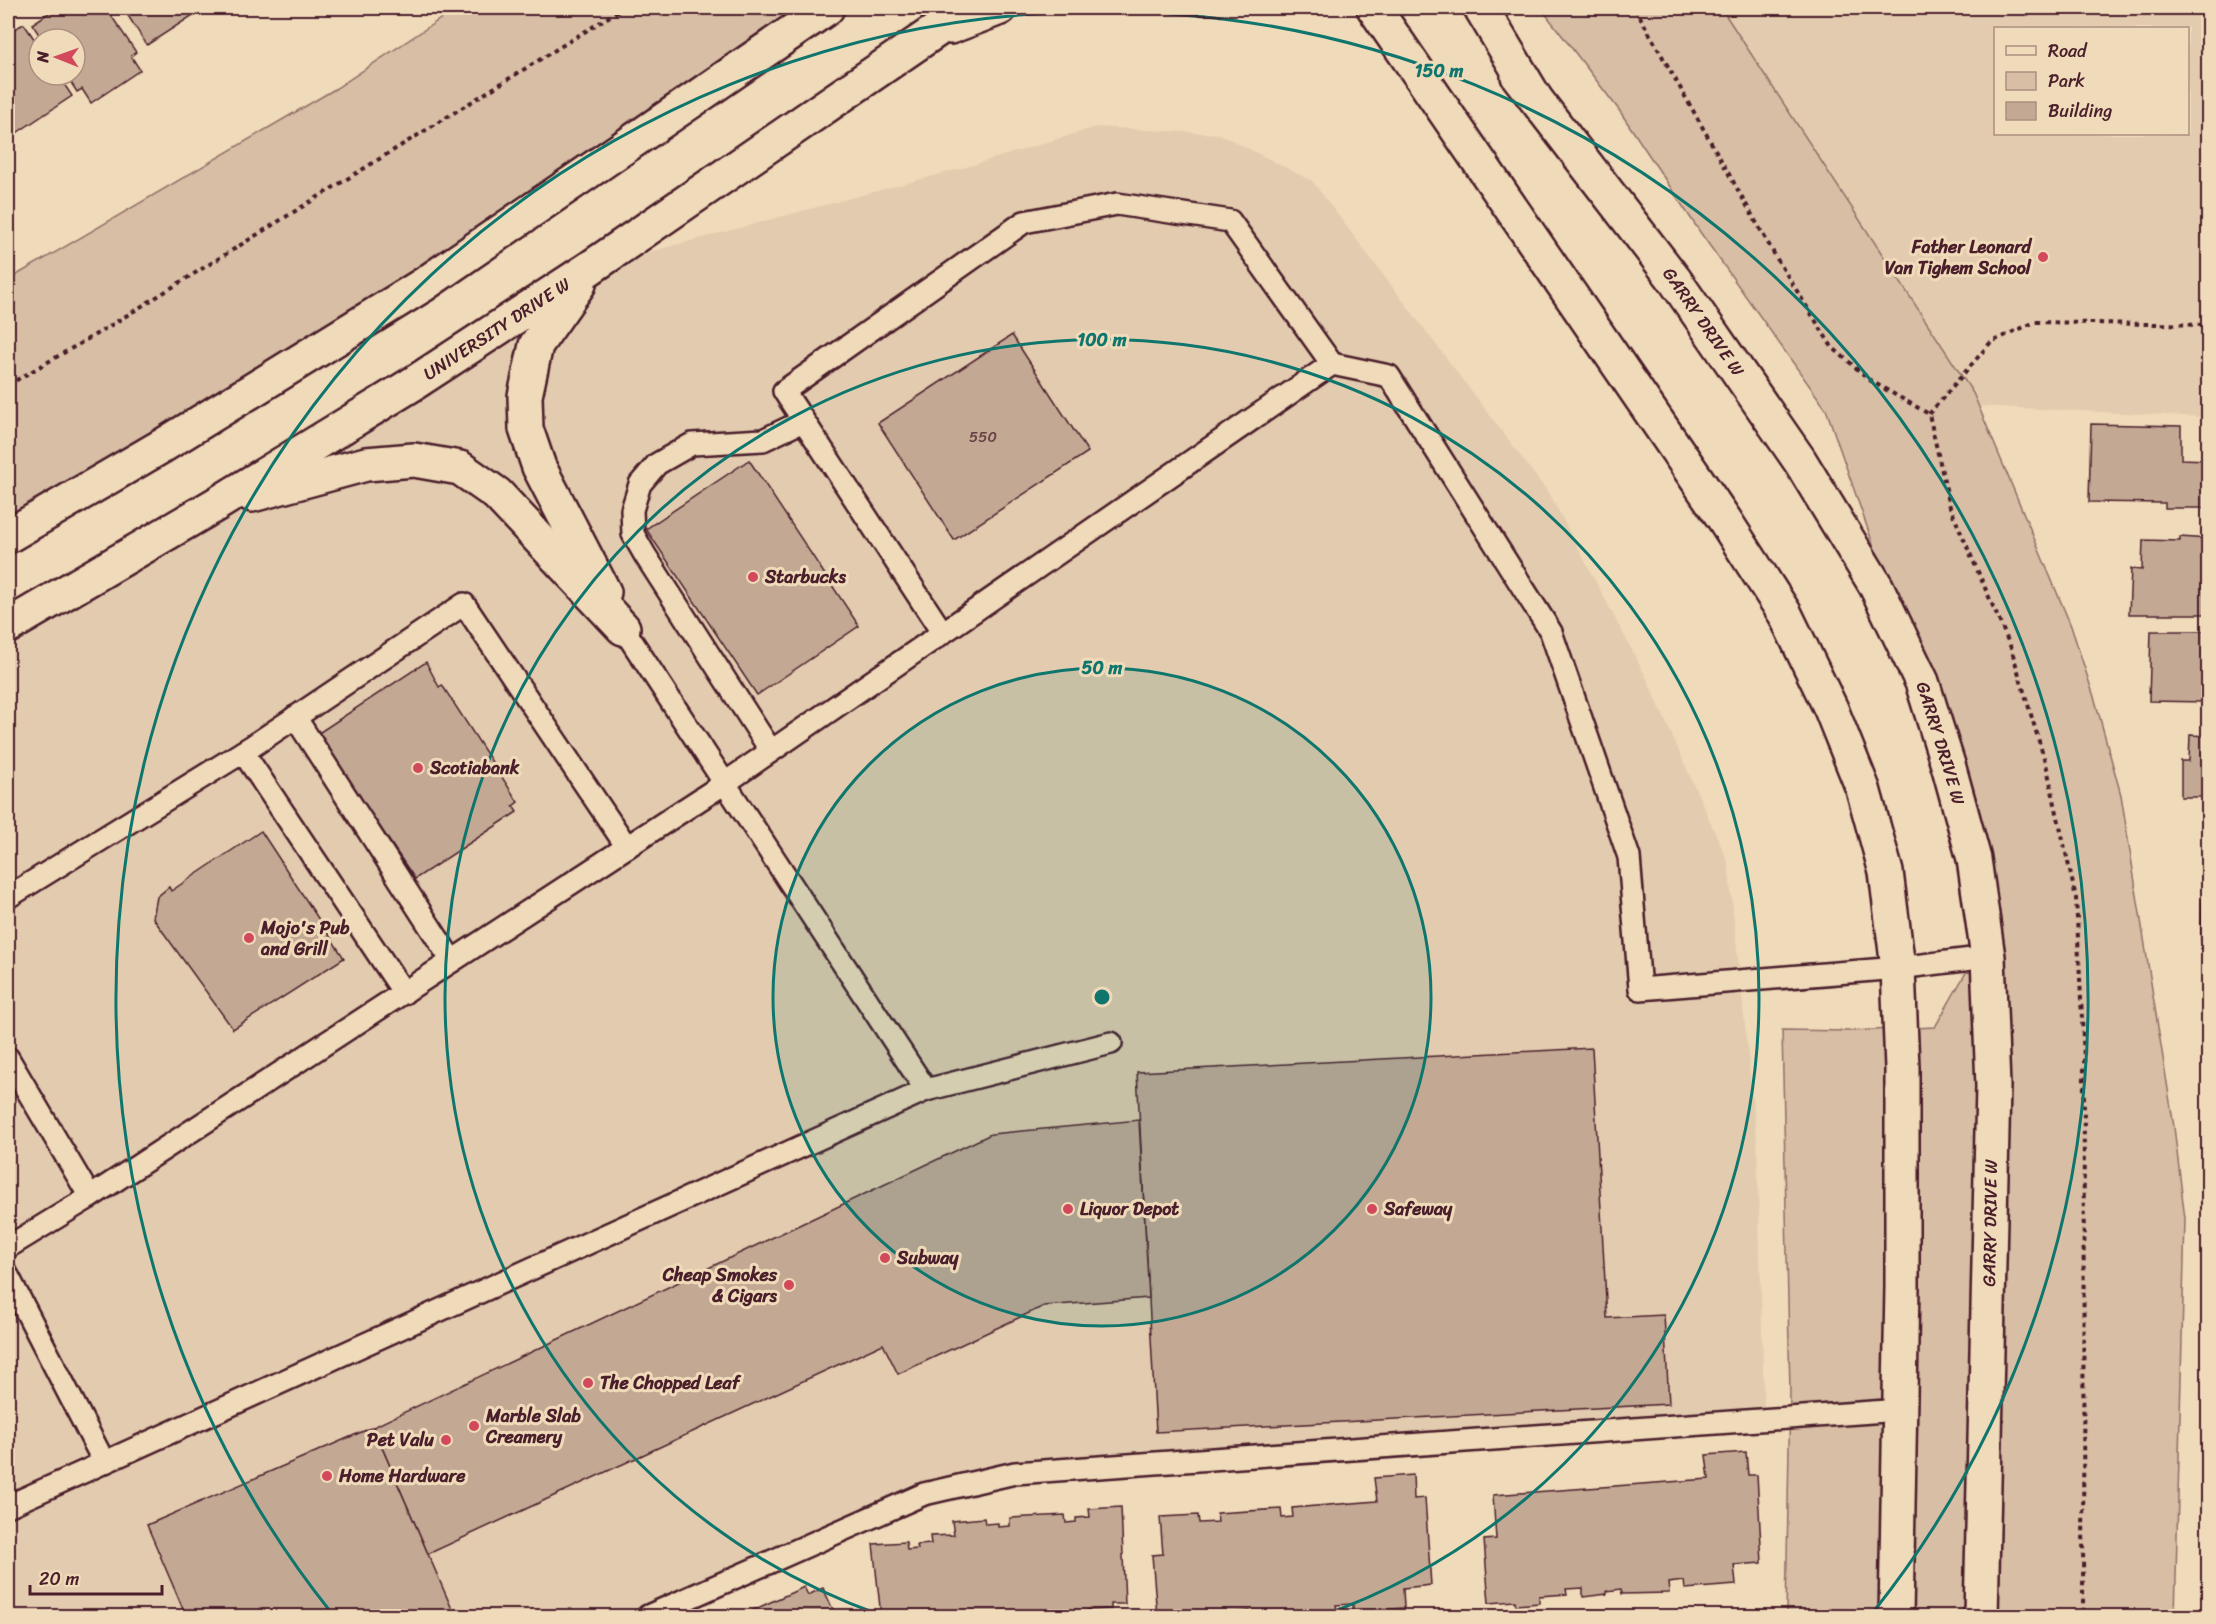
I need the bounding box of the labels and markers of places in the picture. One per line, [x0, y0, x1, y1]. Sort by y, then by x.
place label: Father Leonard Van Tighem School [1885, 231, 2033, 284]
marker: Father Leonard Van Tighem School [2036, 250, 2050, 264]
place label: Starbucks [764, 561, 846, 593]
marker: Starbucks [746, 570, 760, 584]
place label: Scotiabank [429, 752, 520, 784]
marker: Scotiabank [411, 761, 425, 775]
place label: Mojo's Pub and Grill [260, 912, 350, 965]
marker: Mojo's Pub and Grill [242, 931, 256, 945]
centre of rings [1092, 987, 1112, 1007]
place label: Liquor Depot [1080, 1193, 1179, 1225]
place label: Safeway [1383, 1193, 1453, 1225]
marker: Liquor Depot [1061, 1202, 1075, 1216]
marker: Safeway [1365, 1202, 1379, 1216]
place label: Subway [896, 1242, 959, 1274]
marker: Subway [878, 1251, 892, 1265]
place label: Cheap Smokes & Cigars [662, 1259, 778, 1312]
marker: Cheap Smokes & Cigars [782, 1278, 796, 1292]
place label: The Chopped Leaf [600, 1367, 742, 1399]
marker: The Chopped Leaf [581, 1376, 595, 1390]
place label: Marble Slab Creamery [485, 1400, 581, 1453]
marker: Marble Slab Creamery [467, 1419, 481, 1433]
place label: Pet Valu [367, 1424, 434, 1456]
marker: Pet Valu [439, 1433, 453, 1447]
place label: Home Hardware [338, 1460, 466, 1492]
marker: Home Hardware [320, 1469, 334, 1483]

